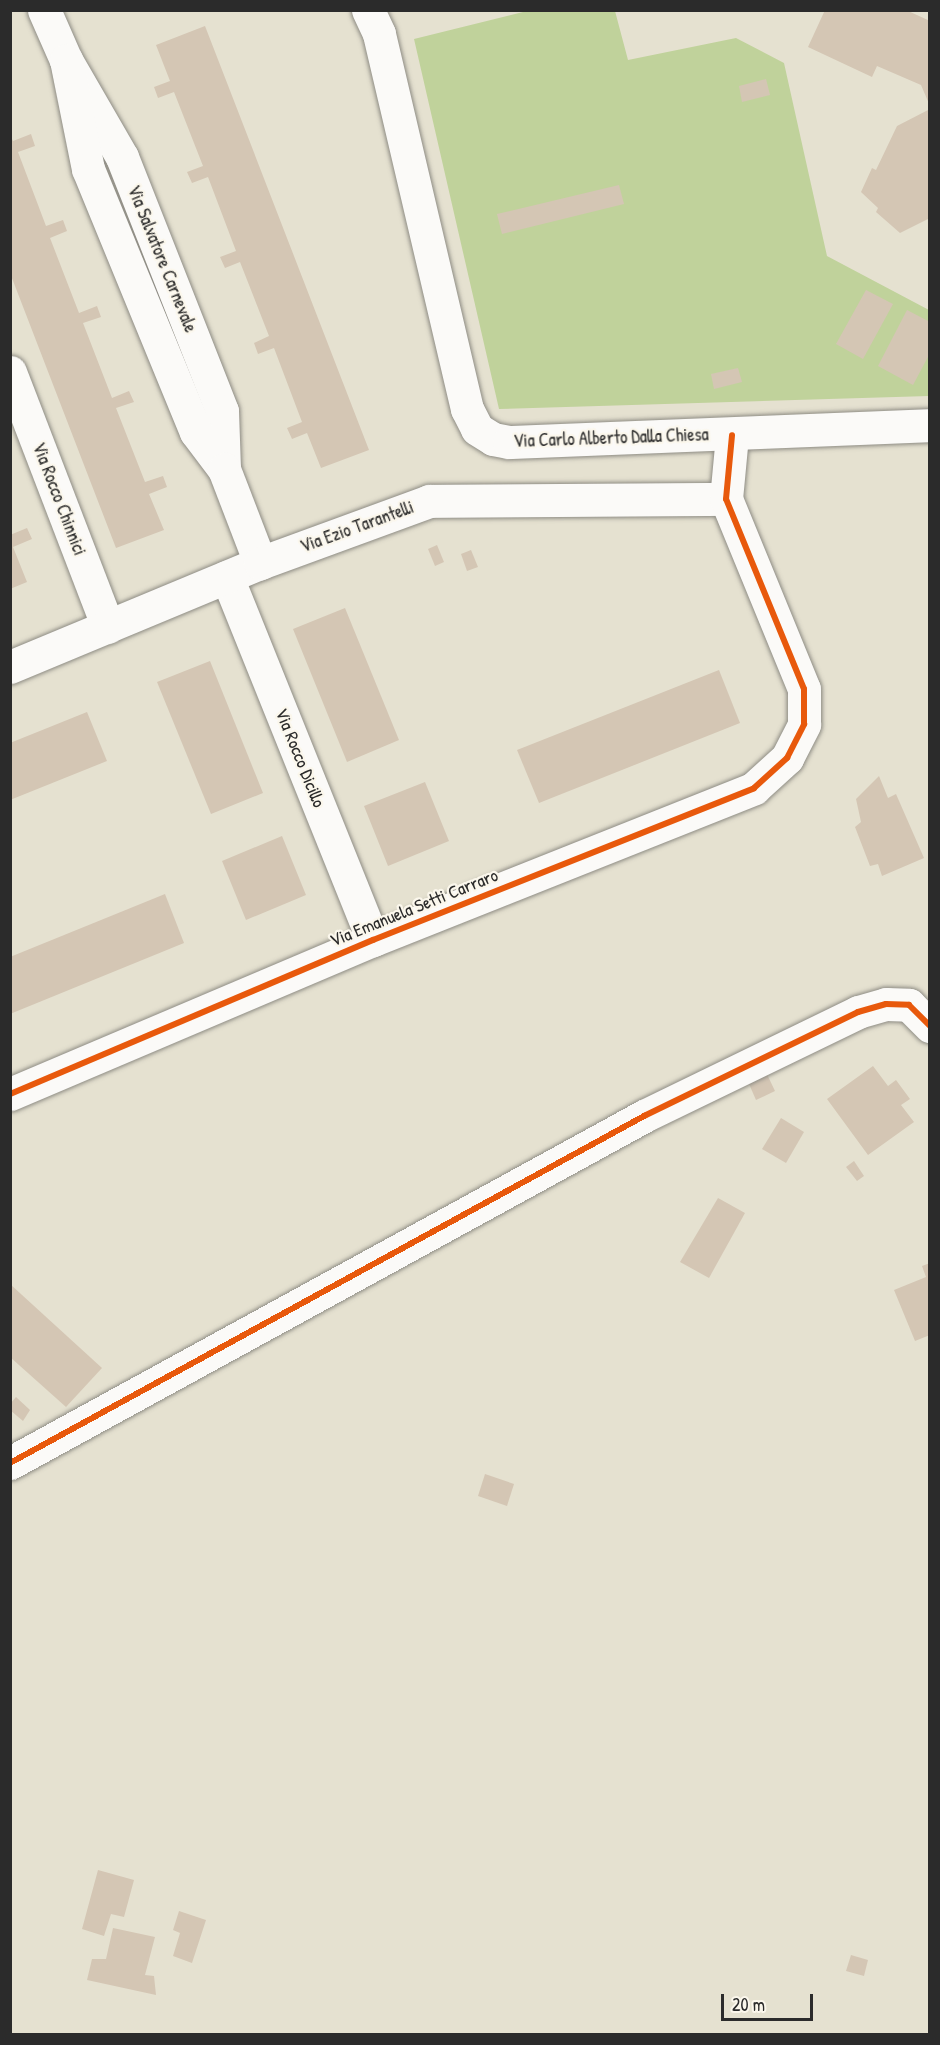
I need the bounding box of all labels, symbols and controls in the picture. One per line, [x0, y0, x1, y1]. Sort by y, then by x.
street label: Via Salvatore Carnevale [123, 182, 201, 336]
street label: Via Carlo Alberto Dalla Chiesa [513, 424, 709, 452]
street label: Via Rocco Chinnici [28, 440, 90, 558]
street label: Via Ezio Tarantelli [297, 496, 417, 558]
street label: Via Rocco Dicillo [270, 705, 330, 811]
street label: Via Emanuela Setti Carraro [327, 864, 501, 952]
scale bar [724, 1982, 816, 2020]
text: 20 m [732, 1992, 765, 2017]

